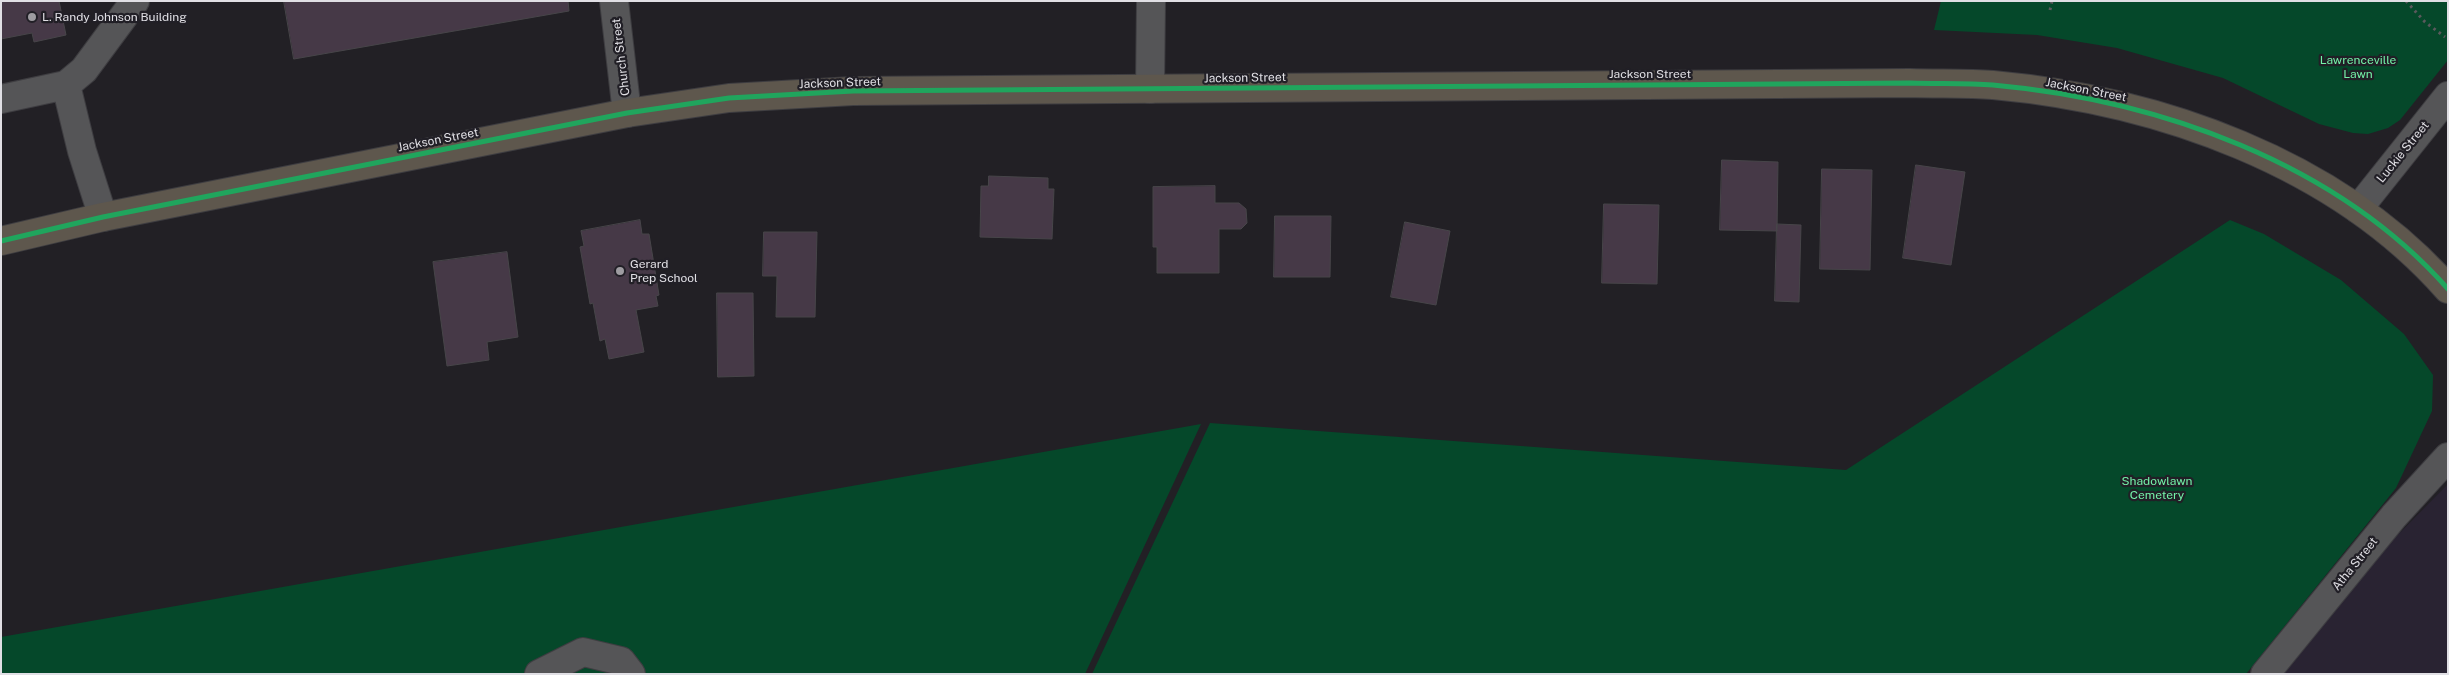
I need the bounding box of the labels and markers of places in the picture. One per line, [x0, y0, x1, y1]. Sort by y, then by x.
place label: L. Randy Johnson Building [42, 10, 187, 24]
marker: L. Randy Johnson Building [26, 11, 38, 23]
place label: Gerard Prep School [630, 257, 698, 285]
marker: Gerard Prep School [614, 265, 626, 277]

